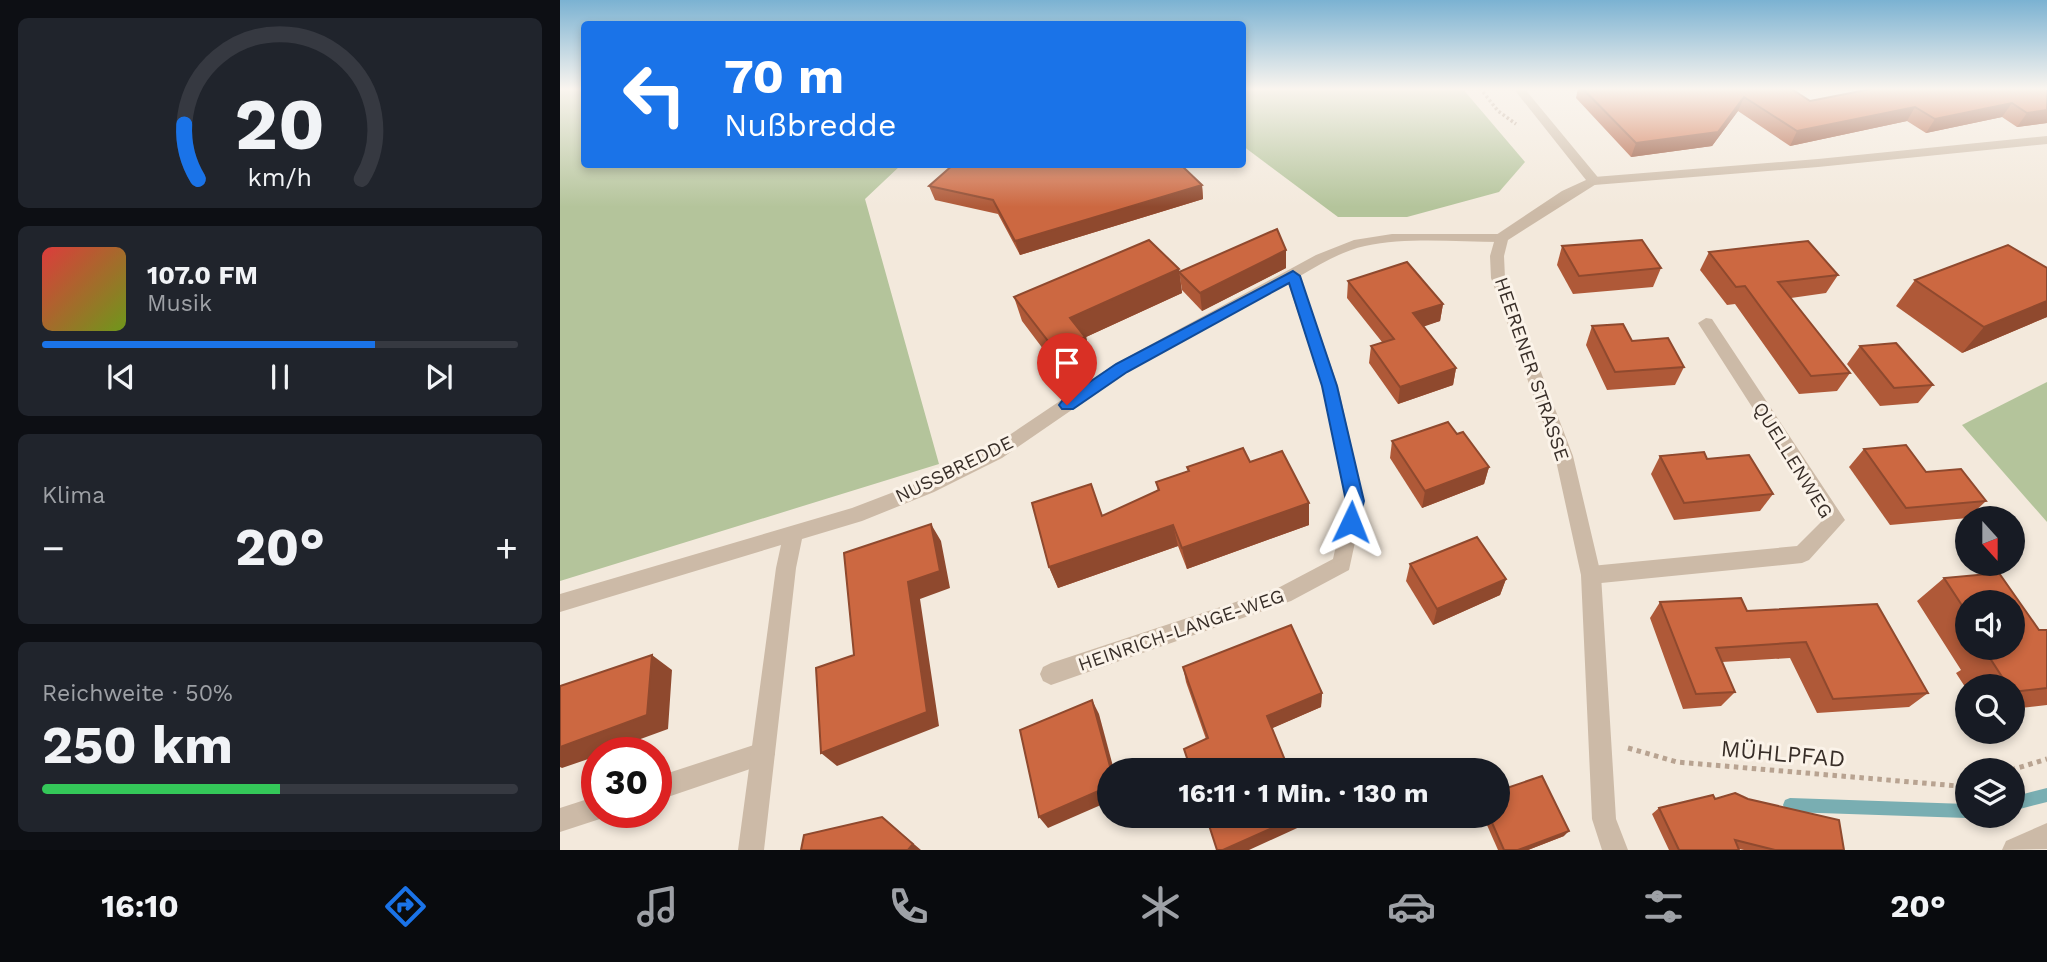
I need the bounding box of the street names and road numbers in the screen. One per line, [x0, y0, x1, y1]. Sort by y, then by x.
street label: HEERENER STRASSE [1490, 274, 1574, 464]
street label: QUELLENWEG [1748, 398, 1838, 522]
street label: NUSSBREDDE [891, 431, 1017, 507]
street label: HEINRICH-LANGE-WEG [1075, 584, 1287, 676]
street label: MÜHLPFAD [1720, 735, 1846, 773]

